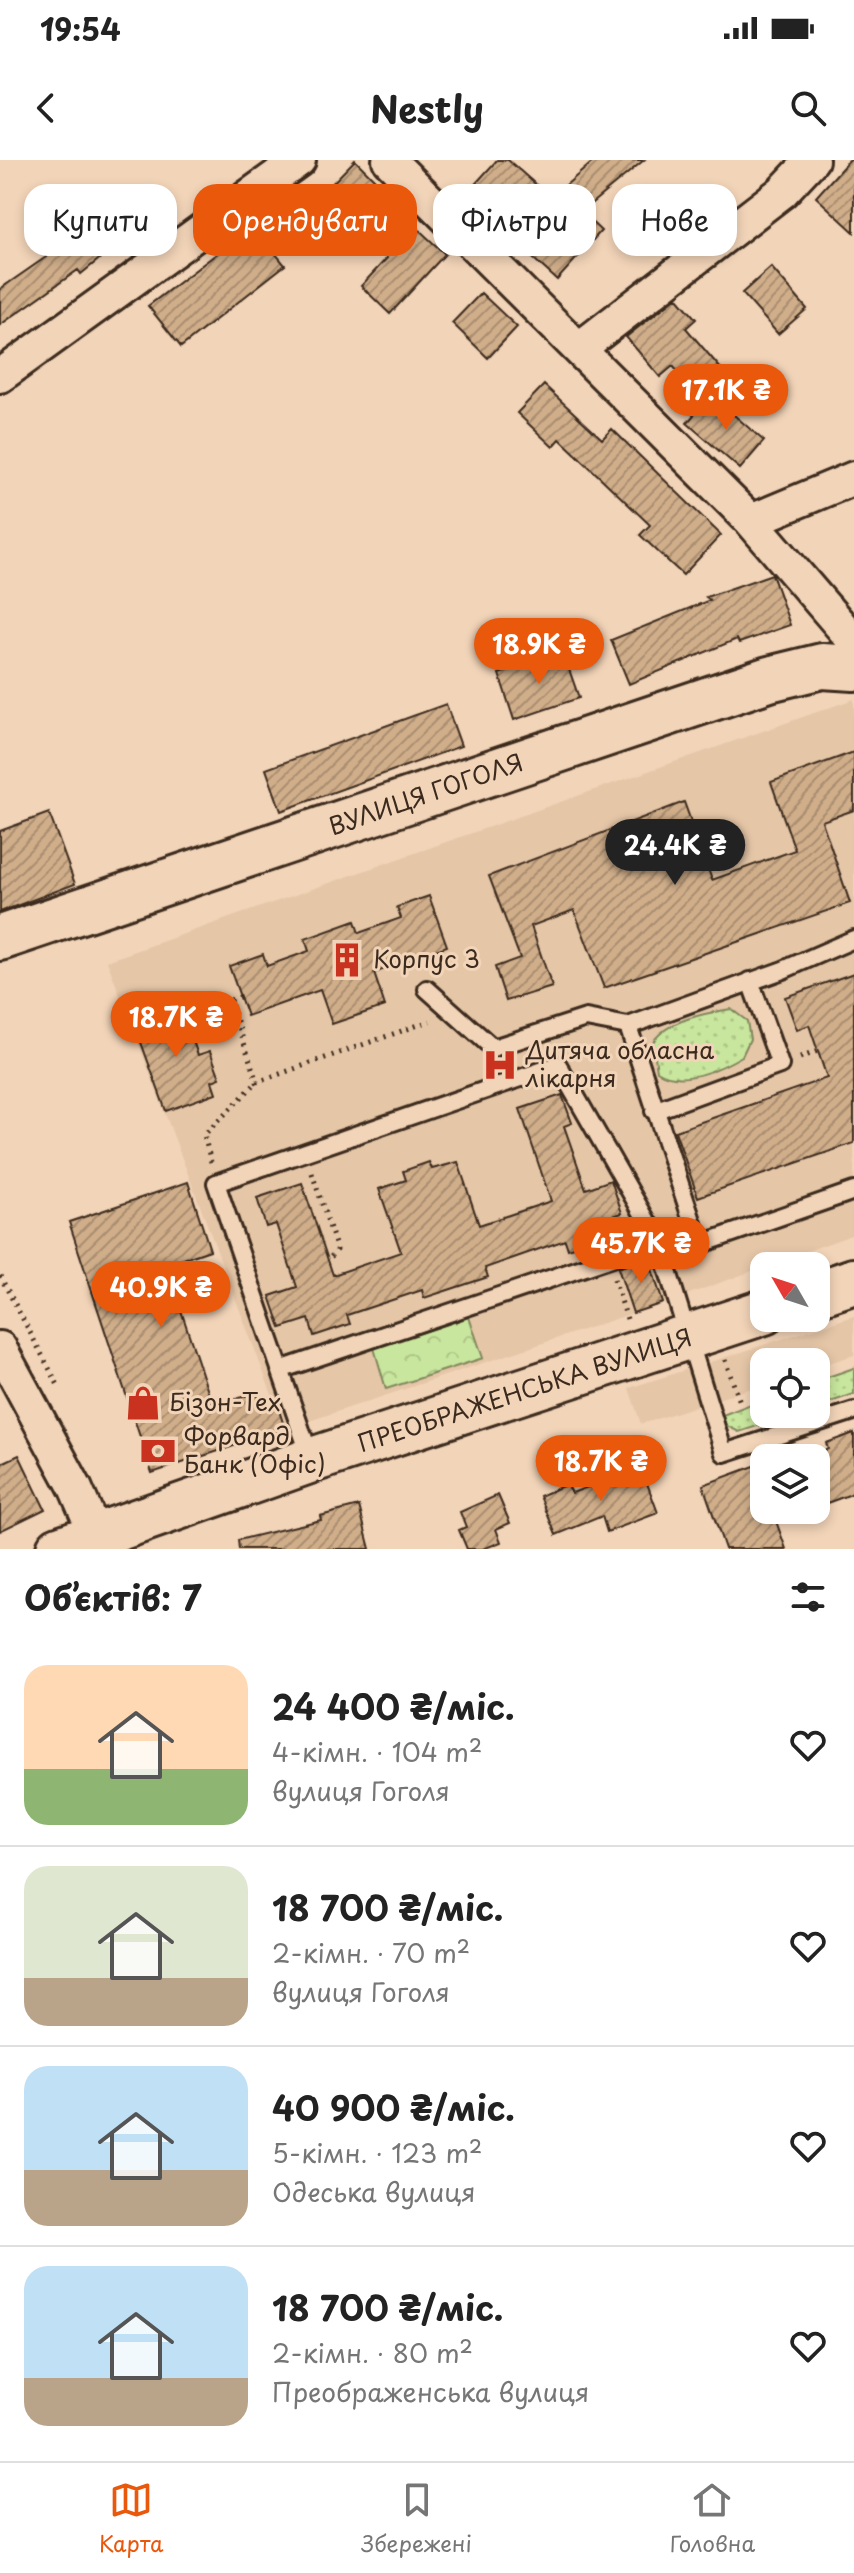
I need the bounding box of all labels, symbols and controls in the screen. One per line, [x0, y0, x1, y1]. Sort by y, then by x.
text: 19:54 [40, 6, 121, 51]
text: Nestly [370, 81, 484, 135]
icon: back [24, 86, 68, 130]
icon: search [786, 86, 830, 130]
chip: Купити [24, 184, 177, 256]
chip: Орендувати [193, 184, 417, 256]
chip: Фільтри [433, 184, 596, 256]
chip: Нове [612, 184, 737, 256]
pin: 17.1K ₴ [652, 364, 800, 432]
text: 17.1K ₴ [681, 370, 771, 409]
pin: 18.9K ₴ [465, 618, 613, 686]
text: 18.9K ₴ [492, 624, 586, 663]
street label: ВУЛИЦЯ ГОГОЛЯ [323, 743, 527, 843]
pin: 24.4K ₴ [601, 819, 749, 887]
text: 24.4K ₴ [623, 825, 727, 864]
place label: Корпус 3 [373, 940, 480, 976]
building icon: Корпус 3 [328, 941, 366, 979]
pin: 18.7K ₴ [102, 991, 250, 1059]
text: 18.7K ₴ [129, 997, 223, 1036]
place label: Дитяча обласна лікарня [525, 1031, 714, 1095]
hospital icon: Дитяча обласна лікарня [481, 1046, 519, 1084]
pin: 45.7K ₴ [567, 1217, 715, 1285]
text: 45.7K ₴ [590, 1223, 692, 1262]
north arrow [750, 1252, 830, 1332]
map controls [750, 1252, 830, 1524]
pin: 40.9K ₴ [87, 1261, 235, 1329]
text: 40.9K ₴ [110, 1267, 212, 1306]
street label: ПРЕОБРАЖЕНСЬКА ВУЛИЦЯ [353, 1318, 696, 1460]
button: locate [750, 1348, 830, 1428]
place label: Бізон-Тех [169, 1383, 281, 1419]
shop icon: Бізон-Тех [124, 1384, 162, 1422]
place label: Форвард Банк (Офіс) [184, 1417, 326, 1481]
bank icon: Форвард Банк (Офіс) [139, 1432, 177, 1470]
pin: 18.7K ₴ [527, 1435, 675, 1503]
text: 18.7K ₴ [554, 1441, 648, 1480]
button: layers [750, 1444, 830, 1524]
text: Об’єктів: 7 [24, 1571, 202, 1623]
icon: filters [786, 1575, 830, 1619]
text: 24 400 ₴/міс. [272, 1680, 515, 1732]
icon: home [88, 1697, 184, 1793]
icon: heart [786, 1723, 830, 1767]
text: 4-кімн. · 104 m² [272, 1732, 482, 1771]
text: вулиця Гоголя [272, 1771, 450, 1810]
text: 18 700 ₴/міс. [272, 1881, 503, 1933]
icon: home [88, 1898, 184, 1994]
icon: heart [786, 1924, 830, 1968]
text: 2-кімн. · 70 m² [272, 1933, 470, 1972]
text: вулиця Гоголя [272, 1972, 450, 2011]
text: 40 900 ₴/міс. [272, 2081, 515, 2133]
icon: home [88, 2098, 184, 2194]
icon: heart [786, 2124, 830, 2168]
text: 5-кімн. · 123 m² [272, 2133, 482, 2172]
text: Одеська вулиця [272, 2172, 476, 2211]
text: 18 700 ₴/міс. [272, 2281, 503, 2333]
icon: home [88, 2298, 184, 2394]
icon: heart [786, 2324, 830, 2368]
text: 2-кімн. · 80 m² [272, 2333, 473, 2372]
text: Преображенська вулиця [272, 2372, 589, 2411]
tab: Карта [99, 2478, 163, 2559]
tab: Збережені [361, 2478, 472, 2559]
tab: Головна [670, 2478, 755, 2559]

